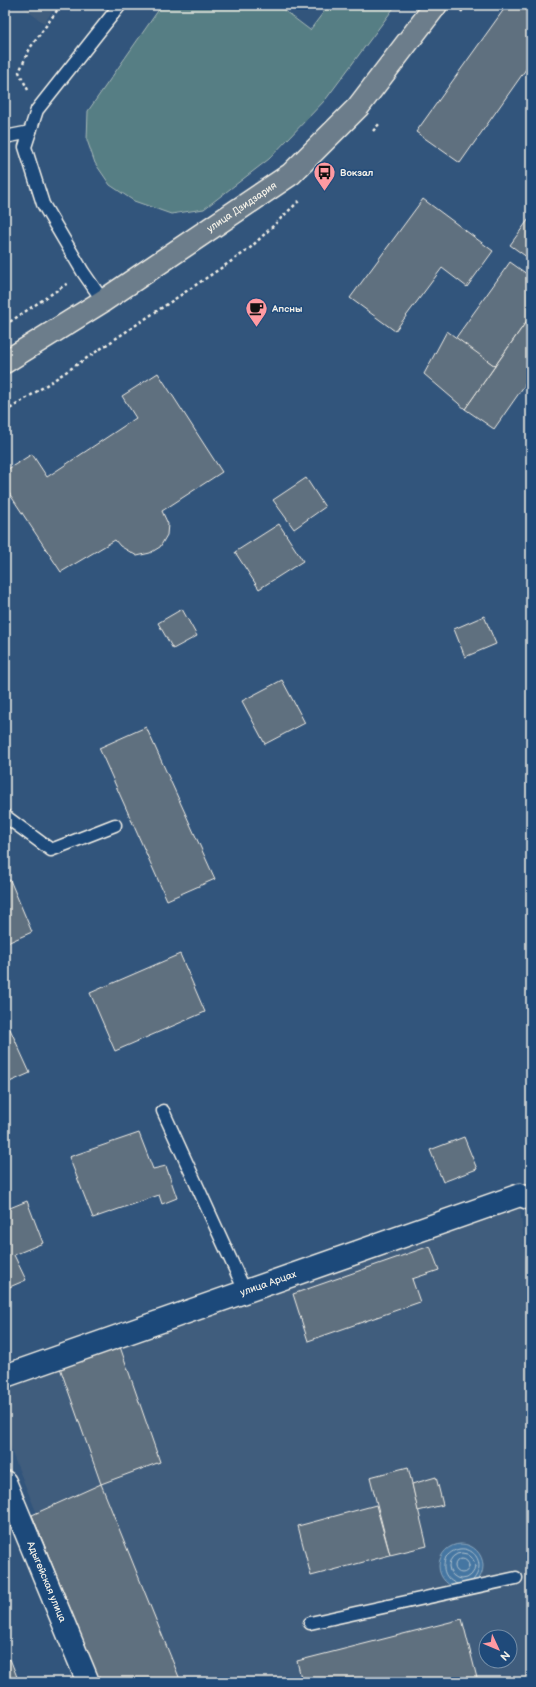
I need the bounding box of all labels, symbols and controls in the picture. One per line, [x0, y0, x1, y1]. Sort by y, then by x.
bus stop icon: Вокзал [311, 160, 337, 193]
place label: Вокзал [340, 167, 374, 179]
street label: улица Дзидзария [205, 179, 279, 235]
cafe icon: Апсны [244, 296, 270, 329]
place label: Апсны [271, 303, 302, 315]
street label: улица Арцах [239, 1268, 298, 1299]
street label: Адыгейская улица [24, 1539, 69, 1624]
north arrow [478, 1629, 518, 1669]
text: N [497, 1648, 512, 1663]

